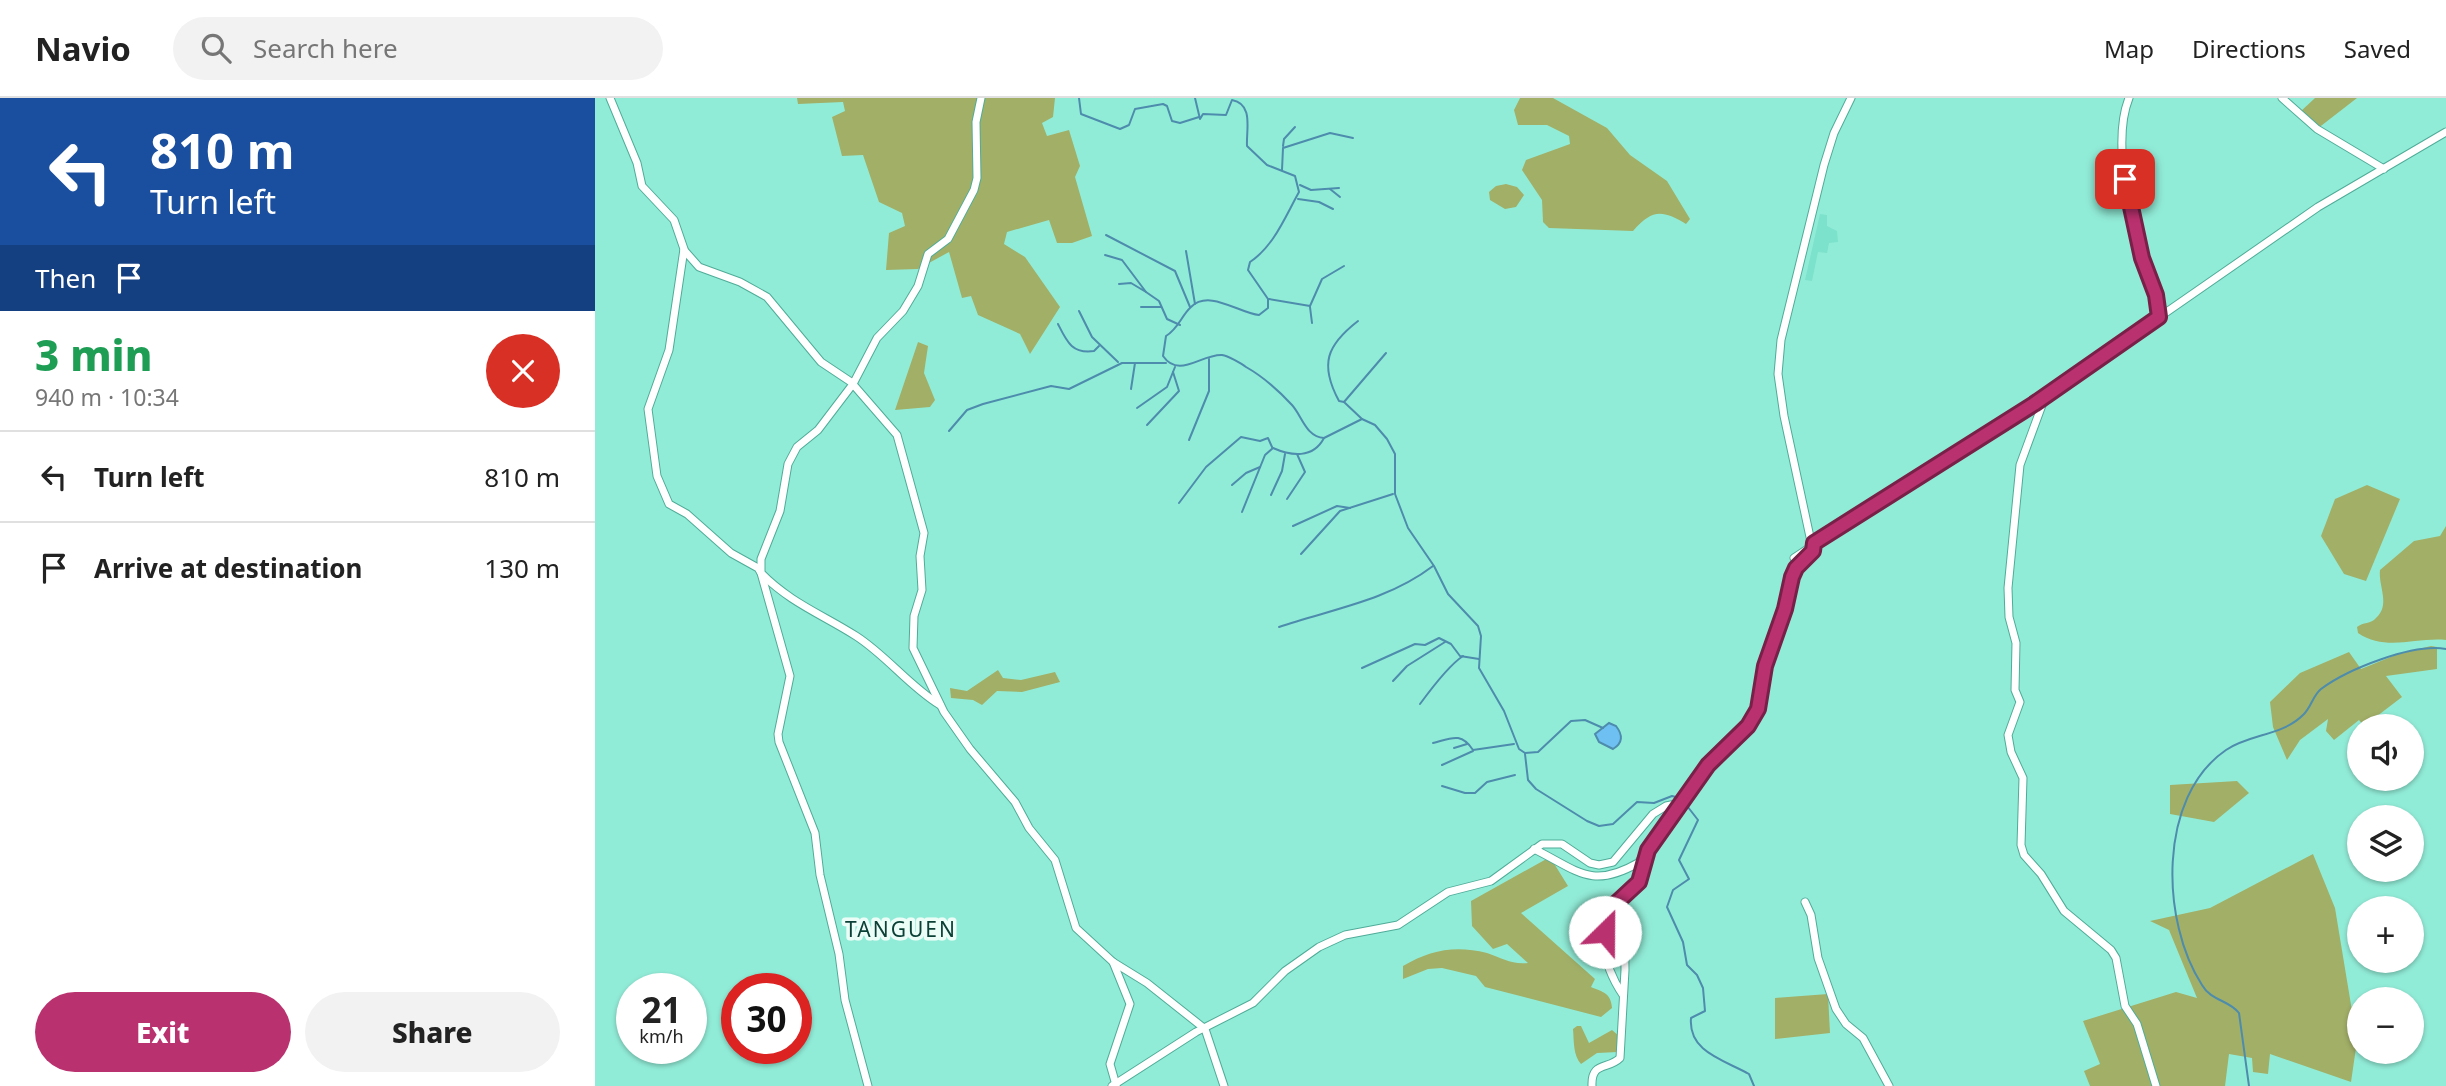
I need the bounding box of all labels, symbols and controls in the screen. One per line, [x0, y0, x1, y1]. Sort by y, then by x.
search box [173, 17, 663, 80]
text: Navio [35, 26, 131, 71]
icon: search [197, 29, 235, 67]
text: Search here [253, 30, 398, 66]
text: Map [2104, 32, 2154, 65]
text: Directions [2192, 32, 2306, 65]
text: Saved [2344, 32, 2411, 65]
text: 810 m [150, 117, 295, 183]
icon: left [35, 126, 126, 217]
pin [2095, 149, 2155, 209]
icon: arrive [2106, 160, 2144, 198]
text: Turn left [150, 180, 276, 223]
icon: arrive [110, 259, 148, 297]
text: Then [35, 260, 96, 296]
text: 3 min [35, 326, 152, 383]
button: close [486, 334, 560, 408]
text: 940 m · 10:34 [35, 381, 179, 413]
icon: left [35, 458, 73, 496]
text: Turn left [94, 459, 205, 495]
text: 810 m [484, 459, 560, 495]
icon: arrive [35, 549, 73, 587]
text: Arrive at destination [94, 550, 363, 586]
text: 130 m [484, 550, 560, 586]
map controls [2347, 714, 2424, 1064]
button: sound [2347, 714, 2424, 791]
button: layers [2347, 805, 2424, 882]
position arrow [1568, 895, 1642, 969]
button: + [2347, 896, 2424, 973]
district label: TANGUEN [845, 915, 957, 943]
speed limit sign: 30 [721, 973, 812, 1064]
text: 21 [641, 986, 682, 1033]
button: − [2347, 987, 2424, 1064]
button: Exit [35, 992, 291, 1072]
button: Share [305, 992, 560, 1072]
text: km/h [639, 1024, 684, 1048]

